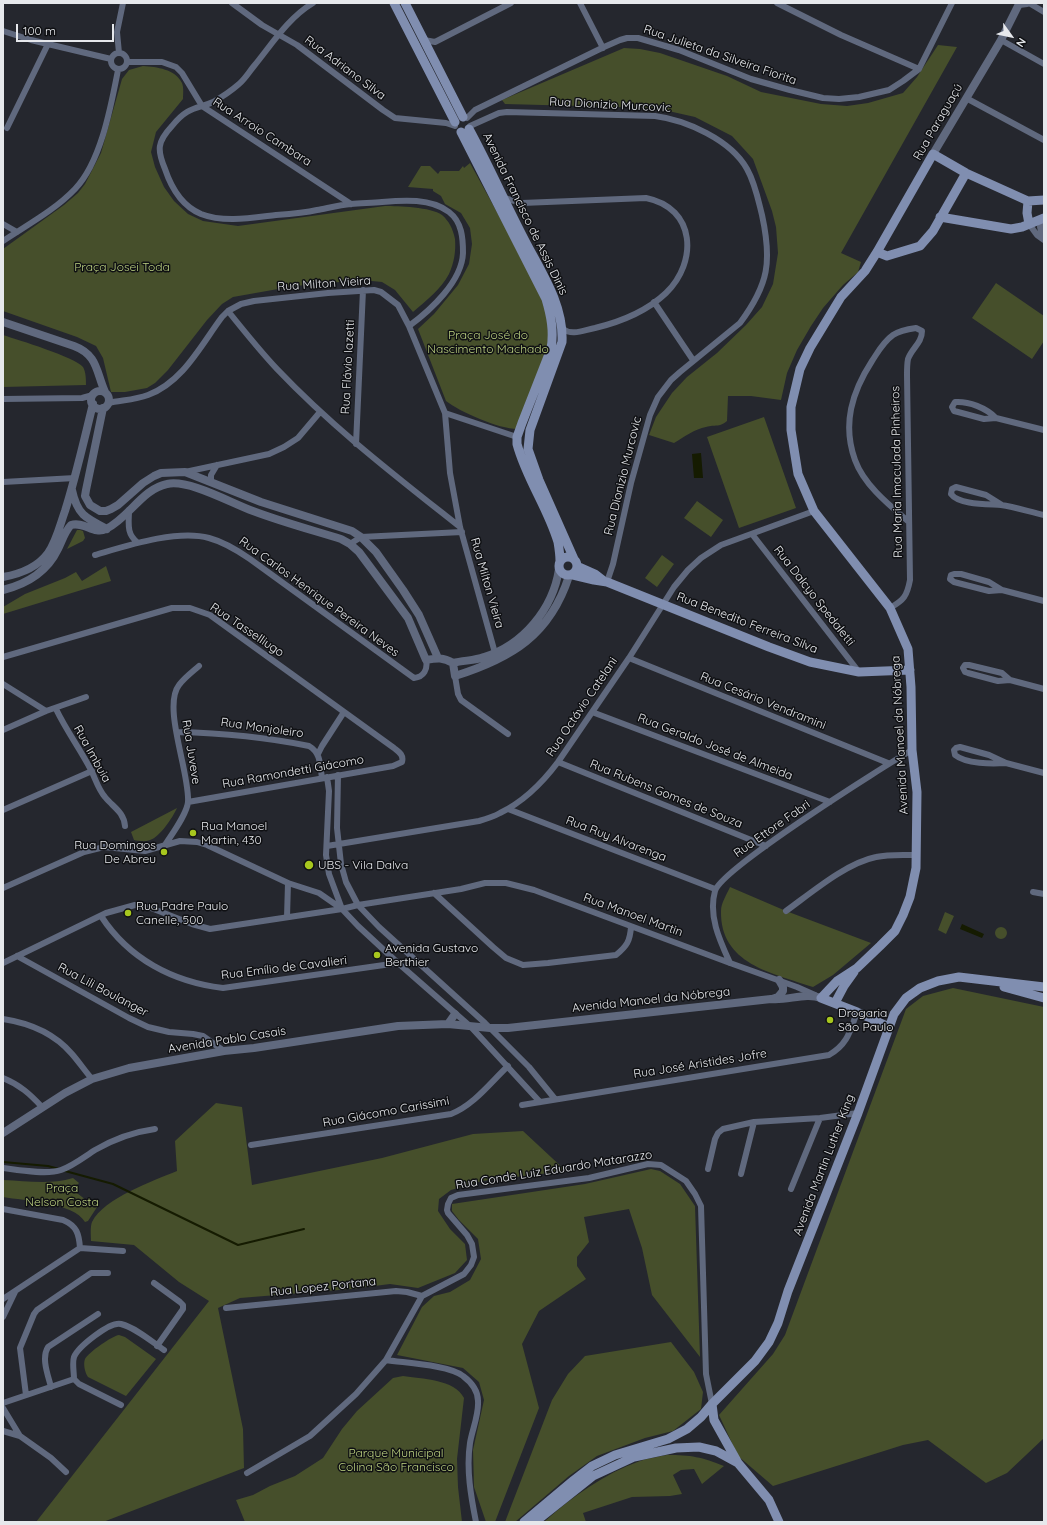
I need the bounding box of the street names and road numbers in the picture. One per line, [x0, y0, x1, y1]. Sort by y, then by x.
street label: Rua Julieta da Silveira Fiorita [641, 22, 799, 88]
street label: Rua Adriano Silva [302, 33, 388, 103]
street label: Rua Paraguaçú [910, 81, 966, 163]
street label: Rua Arroio Cambara [210, 95, 314, 169]
street label: Rua Dionizio Murcovic [549, 95, 671, 115]
street label: Avenida Francisco de Assis Dinis [479, 131, 571, 297]
street label: Rua Milton Vieira [277, 274, 371, 294]
street label: Rua Flávio Iazetti [338, 319, 358, 415]
street label: Rua Maria Imaculada Pinheiros [888, 386, 906, 558]
street label: Rua Dionizio Murcovic [601, 415, 645, 537]
street label: Rua Carlos Henrique Pereira Neves [236, 534, 402, 660]
street label: Rua Milton Vieira [467, 536, 507, 630]
street label: Rua Dalcyo Spedaletti [771, 543, 857, 649]
street label: Rua Benedito Ferreira Silva [674, 589, 820, 657]
street label: Rua Tasselliugo [207, 600, 287, 660]
street label: Rua Octávio Catelani [543, 655, 621, 759]
street label: Avenida Manoel da Nóbrega [889, 655, 911, 815]
street label: Rua Cesário Vendramini [698, 669, 828, 733]
street label: Rua Geraldo José de Almeida [635, 711, 795, 783]
street label: Rua Monjoleiro [220, 715, 304, 741]
street label: Rua Juveve [179, 719, 203, 785]
street label: Rua Imbuia [70, 723, 114, 785]
street label: Rua Ramondetti Giácomo [221, 752, 365, 792]
street label: Rua Rubens Gomes de Souza [588, 757, 744, 831]
street label: Rua Ettore Fabri [731, 797, 813, 861]
street label: Rua Ruy Alvarenga [564, 813, 668, 865]
street label: Rua Manoel Martin [581, 890, 685, 940]
street label: Rua Emílio de Cavalieri [220, 953, 348, 983]
street label: Rua Lili Boulanger [55, 960, 151, 1020]
street label: Avenida Manoel da Nóbrega [571, 985, 731, 1015]
street label: Avenida Pablo Casais [167, 1024, 287, 1056]
street label: Rua José Aristides Jofre [632, 1046, 768, 1082]
street label: Avenida Martin Luther King [790, 1092, 858, 1238]
street label: Rua Giácomo Carissimi [322, 1094, 450, 1130]
street label: Rua Conde Luiz Eduardo Matarazzo [455, 1147, 653, 1193]
street label: Rua Lopez Portana [269, 1274, 377, 1300]

